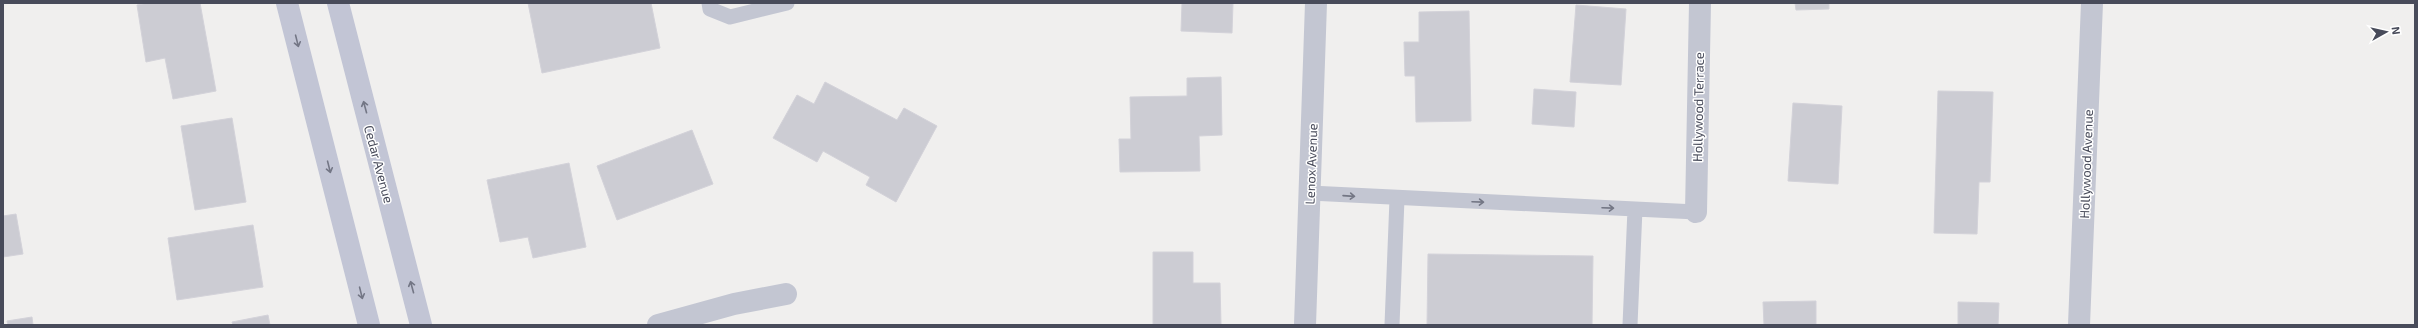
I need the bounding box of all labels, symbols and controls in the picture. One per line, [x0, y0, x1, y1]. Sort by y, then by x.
north arrow [2366, 12, 2406, 52]
text: N [2389, 26, 2403, 35]
one-way arrow [293, 34, 301, 47]
street label: Hollywood Terrace [1689, 52, 1707, 162]
one-way arrow [360, 101, 368, 114]
street label: Hollywood Avenue [2076, 109, 2096, 219]
street label: Cedar Avenue [361, 123, 397, 205]
street label: Lenox Avenue [1302, 123, 1320, 205]
one-way arrow [325, 160, 333, 173]
one-way arrow [1342, 192, 1355, 199]
one-way arrow [1471, 199, 1484, 206]
one-way arrow [1601, 204, 1614, 211]
one-way arrow [407, 281, 415, 294]
one-way arrow [357, 286, 365, 299]

